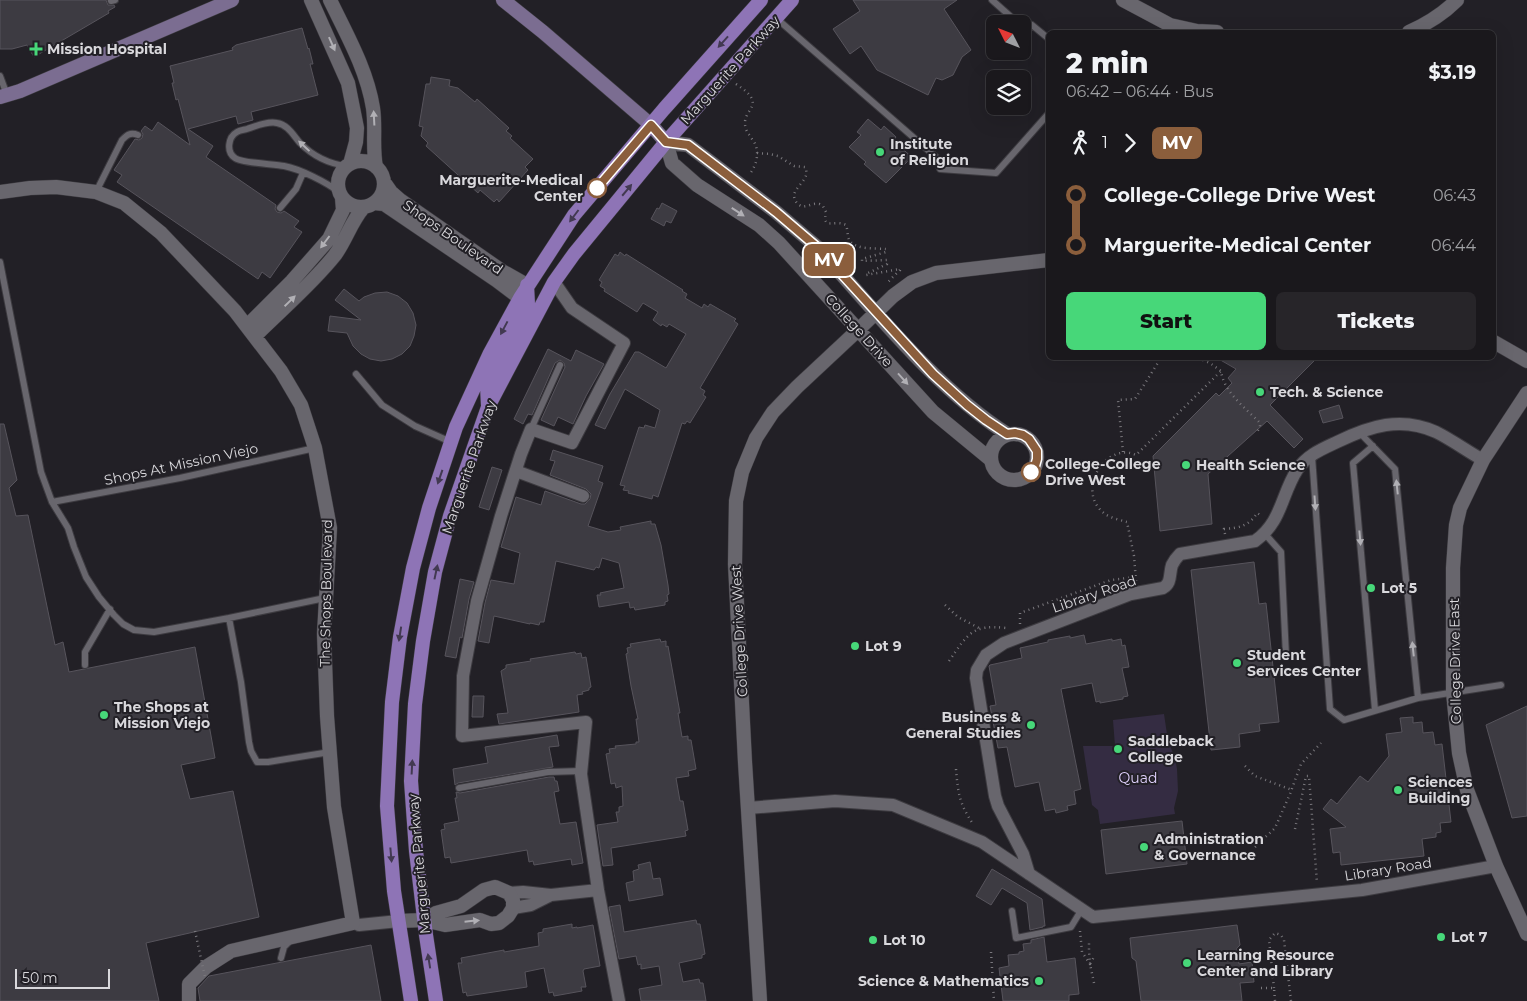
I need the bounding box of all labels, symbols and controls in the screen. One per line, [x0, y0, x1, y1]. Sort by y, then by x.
street label: Marguerite Parkway [676, 11, 784, 128]
north arrow [986, 15, 1031, 60]
map controls [986, 15, 1031, 115]
one-way arrow [718, 36, 729, 49]
one-way arrow [328, 37, 336, 51]
place label: Mission Hospital [47, 40, 167, 58]
marker: Mission Hospital [29, 42, 43, 56]
text: 2 min [1066, 46, 1148, 80]
text: $3.19 [1428, 61, 1476, 84]
button: layers [986, 70, 1031, 115]
text: 06:42 – 06:44 · Bus [1066, 82, 1214, 101]
one-way arrow [369, 110, 377, 126]
icon: walk [1066, 129, 1094, 157]
icon: forward [1116, 129, 1144, 157]
text: MV [1162, 132, 1192, 154]
text: 1 [1102, 133, 1108, 152]
place label: Institute of Religion [890, 135, 969, 169]
one-way arrow [298, 140, 310, 152]
marker: Institute of Religion [874, 146, 886, 158]
place label: Marguerite-Medical Center [439, 171, 583, 205]
marker: Marguerite-Medical Center [587, 178, 607, 198]
one-way arrow [621, 184, 632, 196]
text: College-College Drive West [1104, 184, 1375, 207]
text: 06:43 [1433, 186, 1476, 205]
street label: Shops Boulevard [399, 196, 507, 278]
one-way arrow [731, 207, 744, 217]
one-way arrow [569, 209, 579, 223]
text: Marguerite-Medical Center [1104, 234, 1371, 257]
one-way arrow [320, 235, 330, 249]
text: 06:44 [1431, 236, 1476, 255]
line badge: MV [806, 244, 852, 276]
text: MV [814, 249, 844, 271]
street label: College Drive [821, 290, 897, 370]
button: Start [1066, 292, 1266, 350]
button: Tickets [1276, 292, 1476, 350]
one-way arrow [284, 296, 296, 308]
one-way arrow [499, 321, 508, 335]
one-way arrow [897, 373, 908, 385]
place label: Tech. & Science [1270, 383, 1384, 401]
marker: Tech. & Science [1254, 386, 1266, 398]
street label: Marguerite Parkway [438, 397, 501, 536]
street label: Shops At Mission Viejo [102, 439, 260, 489]
place label: College-College Drive West [1045, 455, 1161, 489]
place label: Health Science [1196, 456, 1306, 474]
marker: Health Science [1180, 459, 1192, 471]
marker: College-College Drive West [1021, 462, 1041, 482]
one-way arrow [435, 470, 443, 485]
one-way arrow [1393, 479, 1401, 495]
one-way arrow [1312, 495, 1320, 511]
street label: The Shops Boulevard [316, 519, 336, 667]
one-way arrow [1356, 530, 1364, 546]
one-way arrow [432, 564, 440, 579]
street label: College Drive West [727, 564, 751, 697]
street label: Library Road [1049, 571, 1139, 617]
place label: Lot 5 [1381, 579, 1417, 597]
marker: Lot 5 [1365, 582, 1377, 594]
street label: College Drive East [1445, 597, 1465, 724]
one-way arrow [396, 627, 404, 643]
place label: Lot 9 [865, 637, 902, 655]
marker: Lot 9 [849, 640, 861, 652]
one-way arrow [1409, 641, 1417, 657]
place label: Student Services Center [1247, 646, 1361, 680]
marker: Student Services Center [1231, 657, 1243, 669]
place label: The Shops at Mission Viejo [114, 698, 210, 732]
place label: Business & General Studies [906, 708, 1022, 742]
marker: The Shops at Mission Viejo [98, 709, 110, 721]
marker: Business & General Studies [1025, 719, 1037, 731]
place label: Saddleback College [1128, 732, 1214, 766]
marker: Saddleback College [1112, 743, 1124, 755]
one-way arrow [408, 759, 416, 775]
park label: Quad [1119, 769, 1157, 787]
place label: Sciences Building [1408, 773, 1473, 807]
marker: Sciences Building [1392, 784, 1404, 796]
street label: Marguerite Parkway [404, 793, 434, 935]
place label: Administration & Governance [1153, 830, 1264, 864]
marker: Administration & Governance [1138, 841, 1150, 853]
one-way arrow [388, 847, 396, 863]
street label: Library Road [1343, 853, 1433, 885]
one-way arrow [464, 917, 480, 925]
place label: Lot 7 [1451, 928, 1488, 946]
place label: Lot 10 [883, 931, 926, 949]
marker: Lot 7 [1435, 931, 1447, 943]
marker: Lot 10 [867, 934, 879, 946]
place label: Learning Resource Center and Library [1197, 946, 1334, 980]
one-way arrow [425, 952, 433, 968]
marker: Learning Resource Center and Library [1181, 957, 1193, 969]
scale bar [15, 966, 110, 989]
text: 50 m [22, 969, 58, 987]
place label: Science & Mathematics [858, 972, 1030, 990]
marker: Science & Mathematics [1033, 975, 1045, 987]

